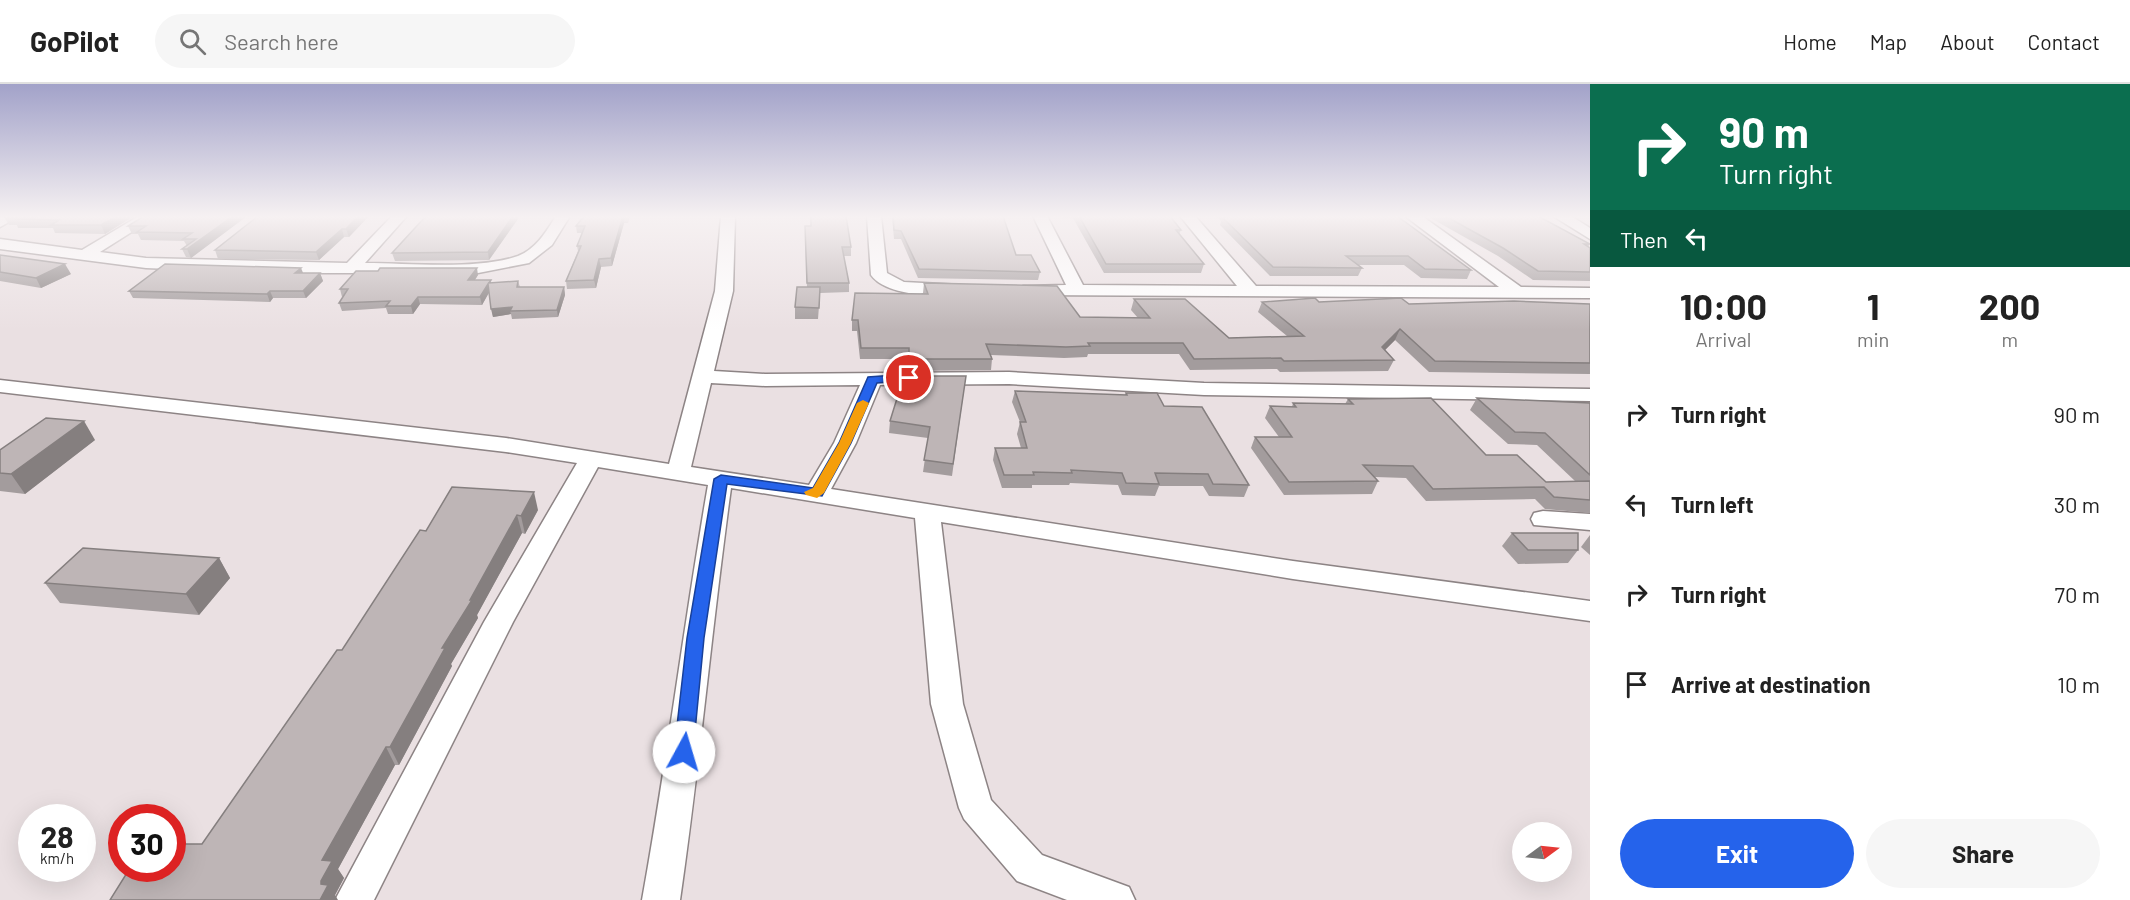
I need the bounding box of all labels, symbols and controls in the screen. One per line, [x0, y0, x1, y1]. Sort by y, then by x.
search box [155, 14, 575, 68]
text: GoPilot [30, 24, 119, 58]
icon: search [176, 25, 209, 58]
text: Search here [224, 28, 339, 54]
text: Home [1783, 29, 1837, 54]
text: Map [1870, 29, 1907, 54]
text: About [1940, 29, 1995, 54]
text: Contact [2028, 29, 2100, 54]
text: 90 m [1719, 106, 1809, 156]
icon: right [1620, 108, 1698, 186]
text: Turn right [1719, 157, 1833, 189]
icon: left [1680, 222, 1713, 255]
text: Then [1620, 226, 1668, 252]
text: 10:00 [1680, 284, 1767, 327]
text: 1 [1867, 284, 1879, 327]
text: 200 [1979, 284, 2040, 327]
text: Arrival [1695, 327, 1751, 351]
text: min [1857, 327, 1889, 351]
text: m [2001, 327, 2018, 351]
pin [883, 352, 934, 403]
icon: arrive [892, 361, 925, 394]
icon: right [1620, 398, 1653, 431]
text: Turn right [1671, 401, 1766, 427]
text: 90 m [2054, 401, 2100, 427]
icon: left [1620, 488, 1653, 521]
text: Turn left [1671, 491, 1754, 517]
text: 30 m [2054, 491, 2100, 517]
icon: right [1620, 578, 1653, 611]
text: Turn right [1671, 581, 1766, 607]
text: 70 m [2055, 581, 2100, 607]
icon: arrive [1620, 668, 1653, 701]
text: Arrive at destination [1671, 671, 1870, 697]
text: 10 m [2057, 671, 2100, 697]
position arrow [652, 720, 716, 784]
speed limit sign: 30 [108, 804, 186, 882]
text: 28 [40, 818, 74, 854]
button: Exit [1620, 819, 1854, 888]
button: Share [1866, 819, 2100, 888]
north arrow [1512, 822, 1572, 882]
map controls [1512, 822, 1572, 882]
text: km/h [40, 849, 74, 867]

